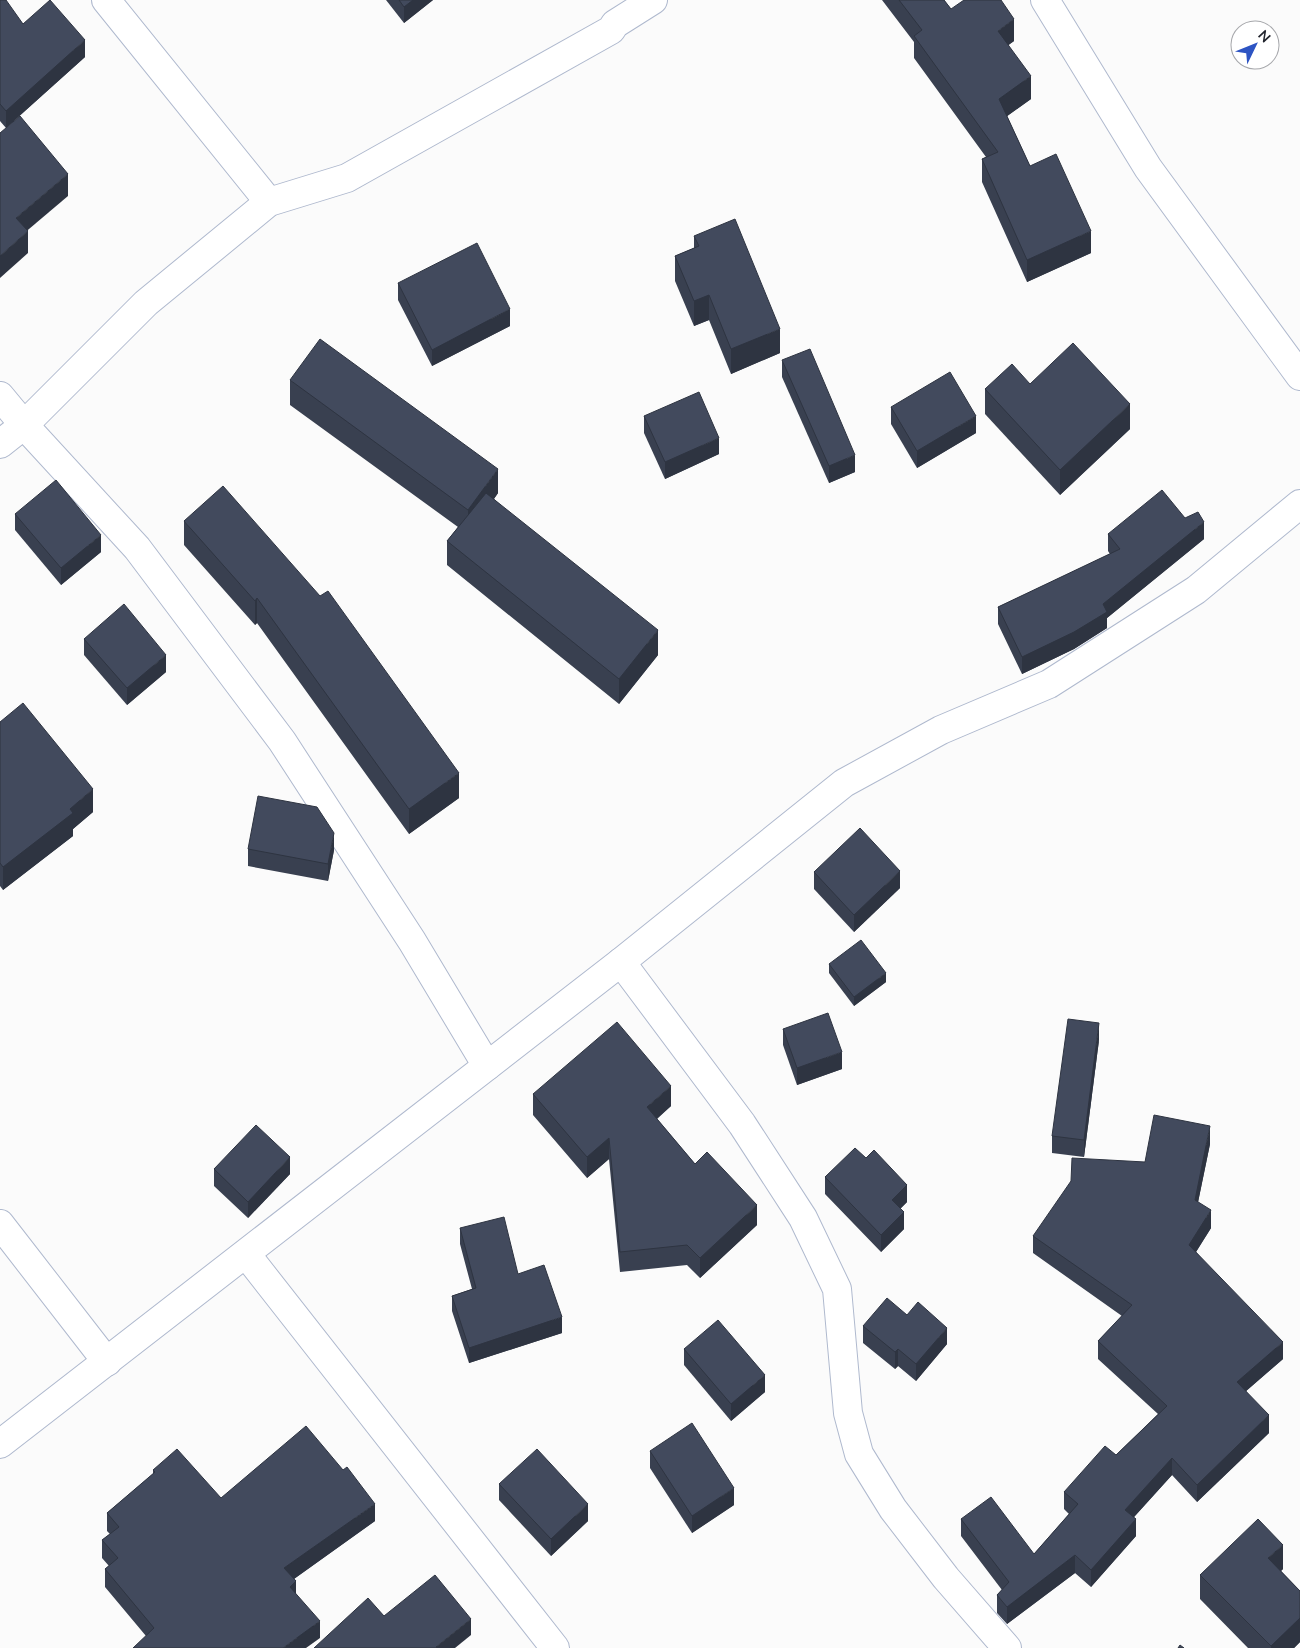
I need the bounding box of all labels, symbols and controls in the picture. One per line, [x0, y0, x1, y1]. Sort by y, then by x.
north arrow [1230, 20, 1280, 70]
text: N [1254, 26, 1275, 46]

